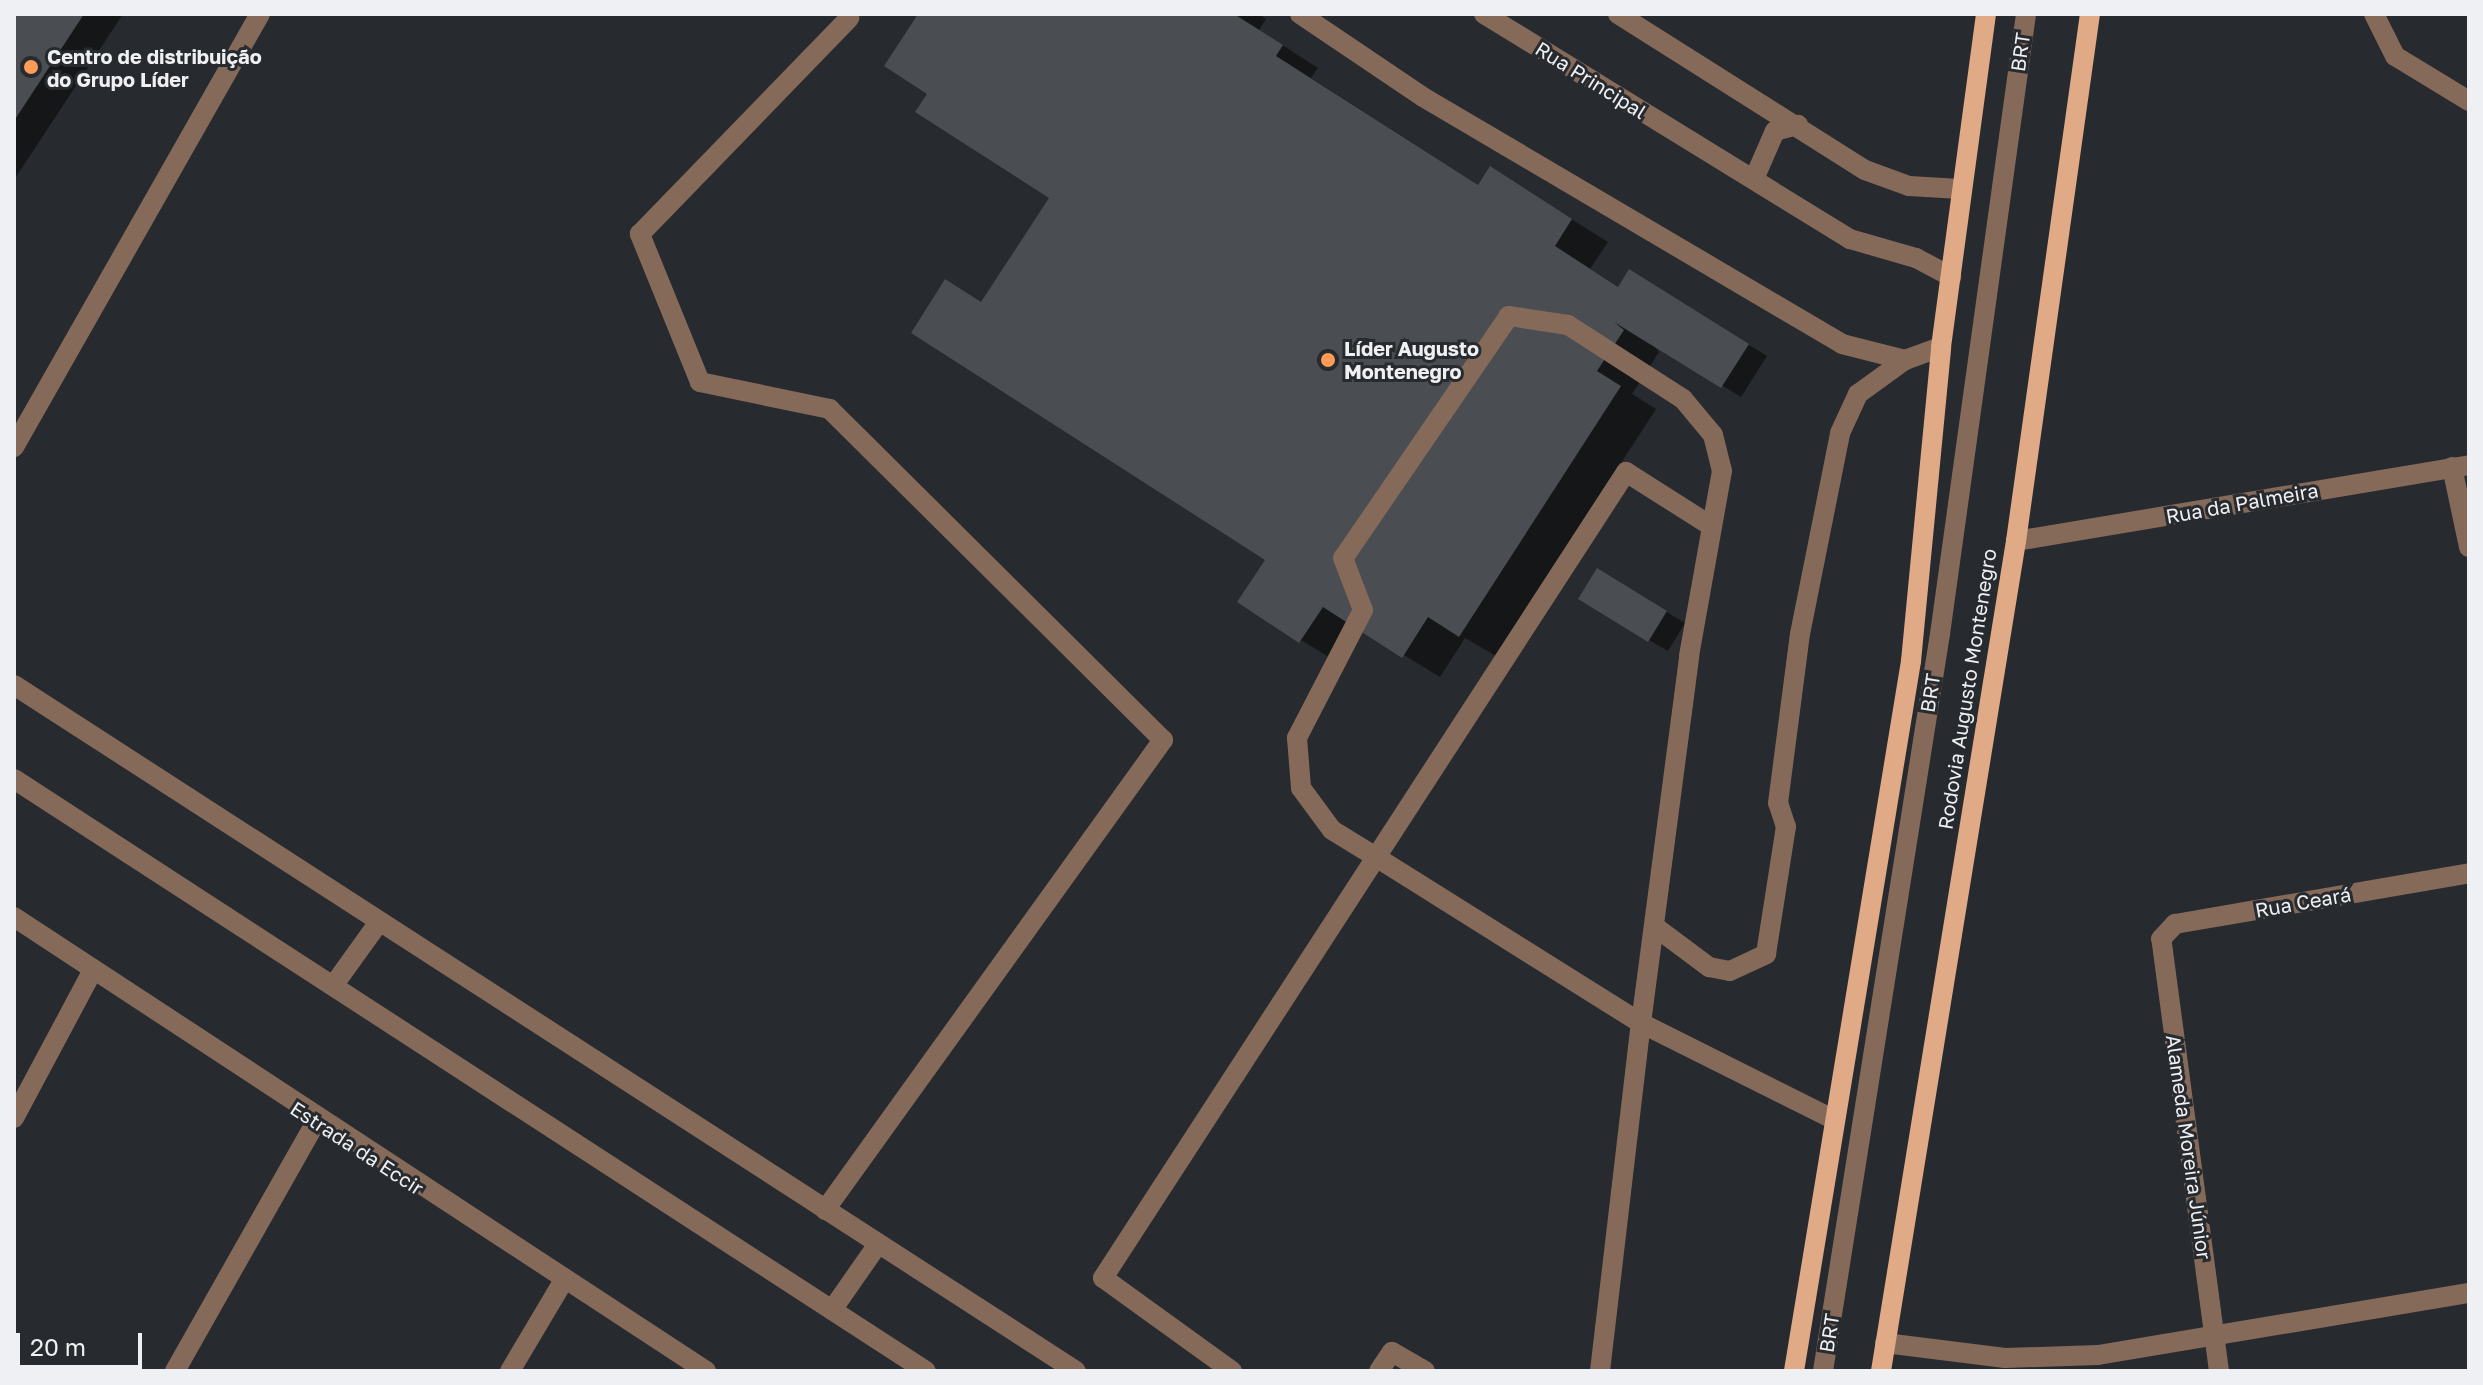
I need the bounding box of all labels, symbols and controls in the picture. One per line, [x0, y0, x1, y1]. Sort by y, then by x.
street label: BRT [2005, 31, 2035, 73]
street label: Rua Principal [1531, 36, 1651, 124]
place label: Centro de distribuição do Grupo Líder [47, 44, 262, 91]
marker: Centro de distribuição do Grupo Líder [22, 58, 40, 76]
place label: Líder Augusto Montenegro [1344, 336, 1479, 383]
marker: Líder Augusto Montenegro [1319, 351, 1337, 369]
street label: Rua da Palmeira [2164, 478, 2320, 528]
street label: Rodovia Augusto Montenegro [1933, 547, 2001, 831]
street label: BRT [1915, 672, 1945, 714]
street label: Rua Ceará [2253, 882, 2353, 922]
street label: Alameda Moreira Júnior [2161, 1033, 2217, 1261]
street label: Estrada da Eccir [286, 1096, 428, 1200]
street label: BRT [1814, 1312, 1844, 1354]
scale bar [20, 1317, 146, 1367]
text: 20 m [30, 1332, 86, 1361]

